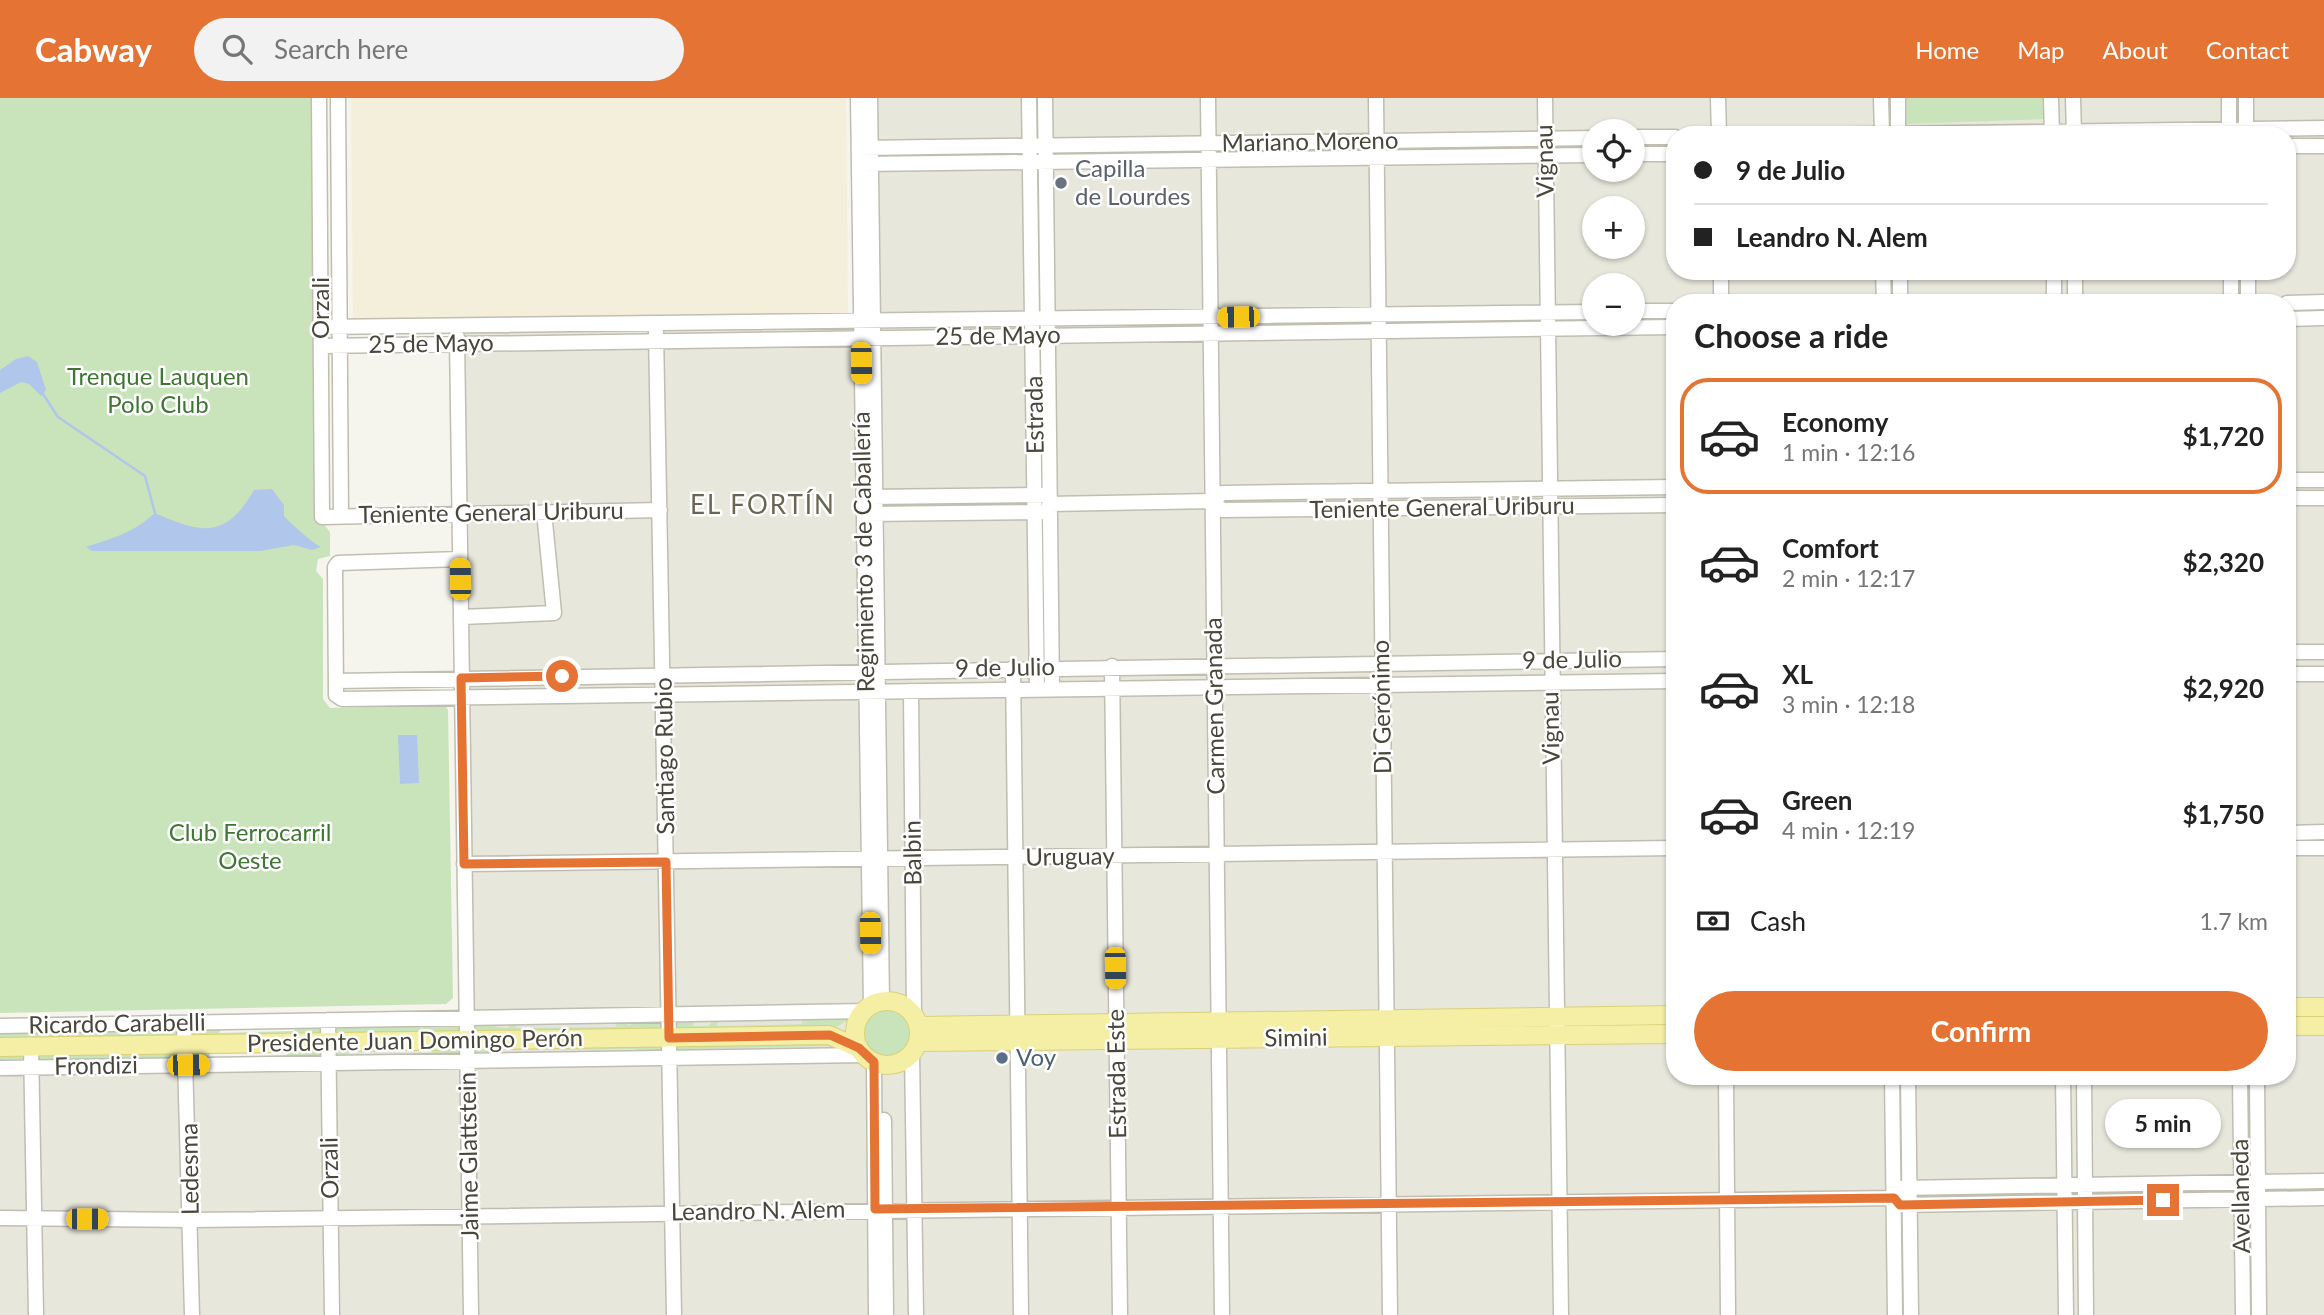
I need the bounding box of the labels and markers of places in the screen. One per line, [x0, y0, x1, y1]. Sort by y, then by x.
place label: Capilla de Lourdes [1075, 153, 1190, 210]
marker: Capilla de Lourdes [1053, 175, 1069, 191]
place label: Voy [1016, 1042, 1057, 1071]
marker: Voy [994, 1050, 1010, 1066]

